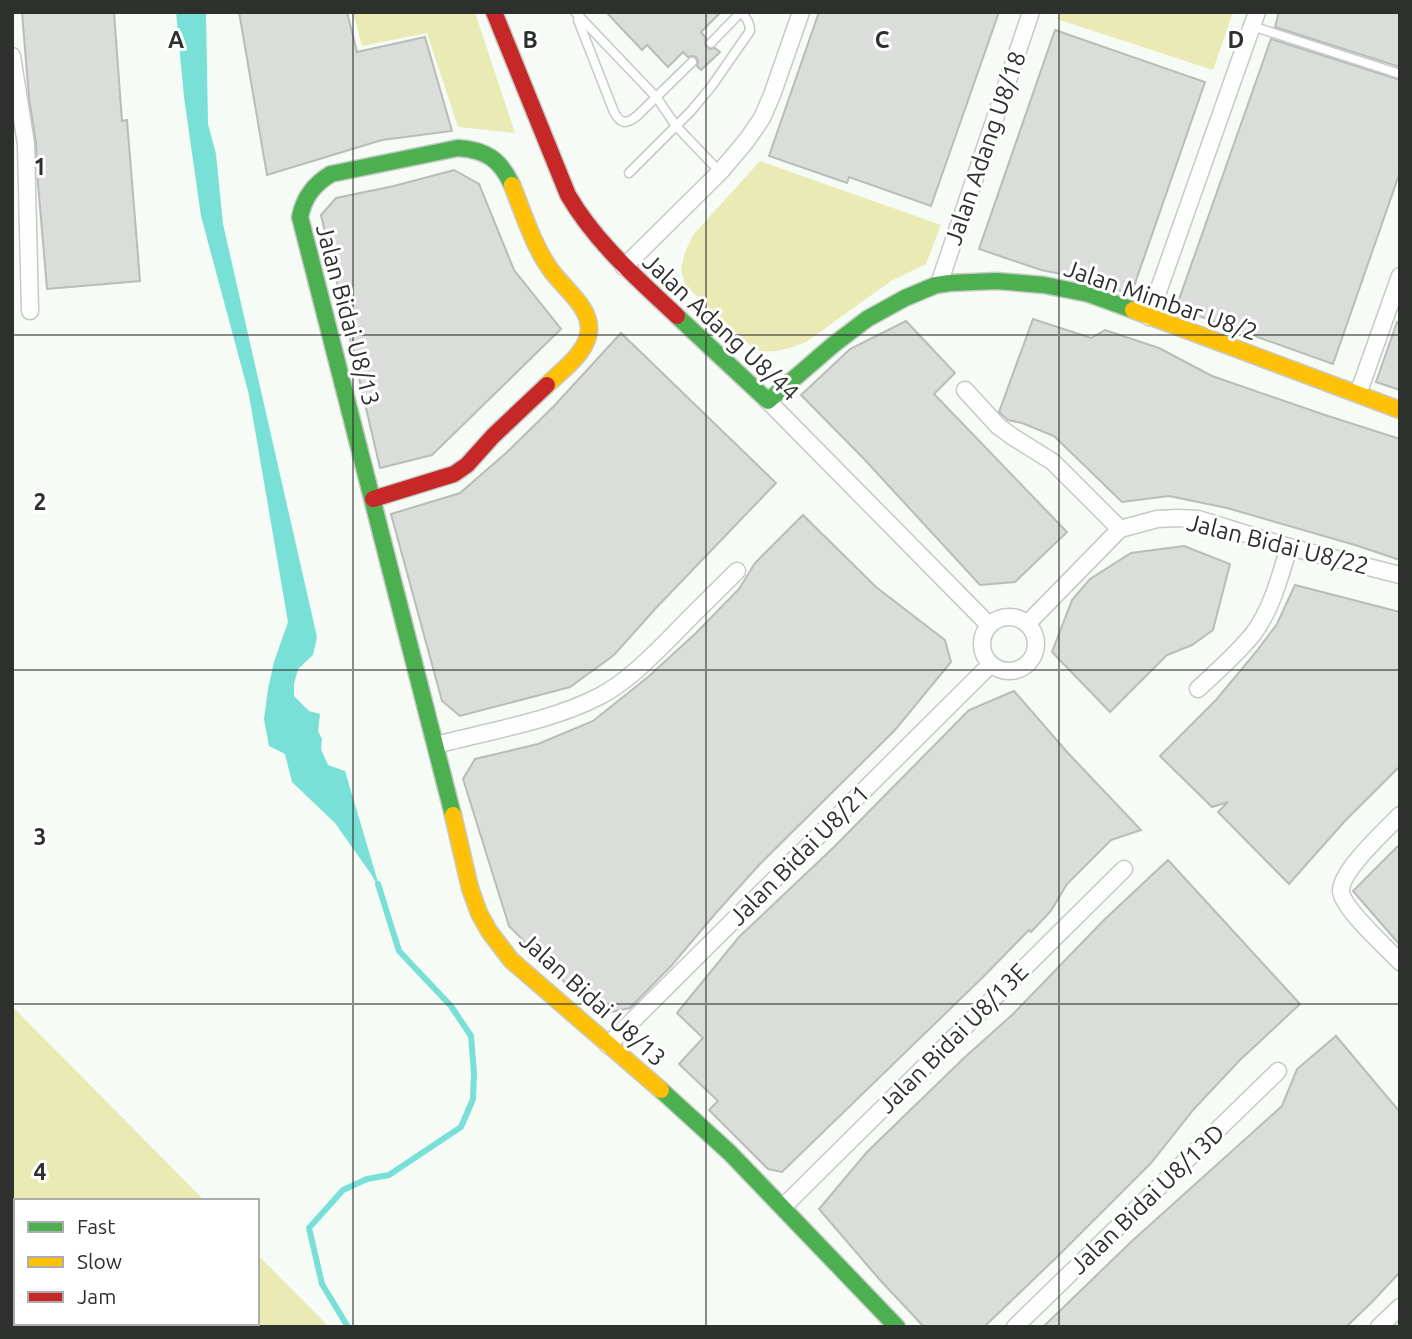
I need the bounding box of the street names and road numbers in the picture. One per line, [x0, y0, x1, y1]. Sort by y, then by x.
street label: Jalan Adang U8/18 [939, 48, 1031, 248]
street label: Jalan Bidai U8/13 [311, 221, 385, 409]
street label: Jalan Adang U8/44 [638, 248, 804, 406]
street label: Jalan Mimbar U8/2 [1061, 254, 1261, 346]
street label: Jalan Bidai U8/22 [1184, 508, 1372, 580]
street label: Jalan Bidai U8/21 [723, 779, 875, 931]
street label: Jalan Bidai U8/13 [515, 927, 671, 1071]
street label: Jalan Bidai U8/13E [873, 958, 1033, 1118]
street label: Jalan Bidai U8/13D [1064, 1119, 1230, 1279]

